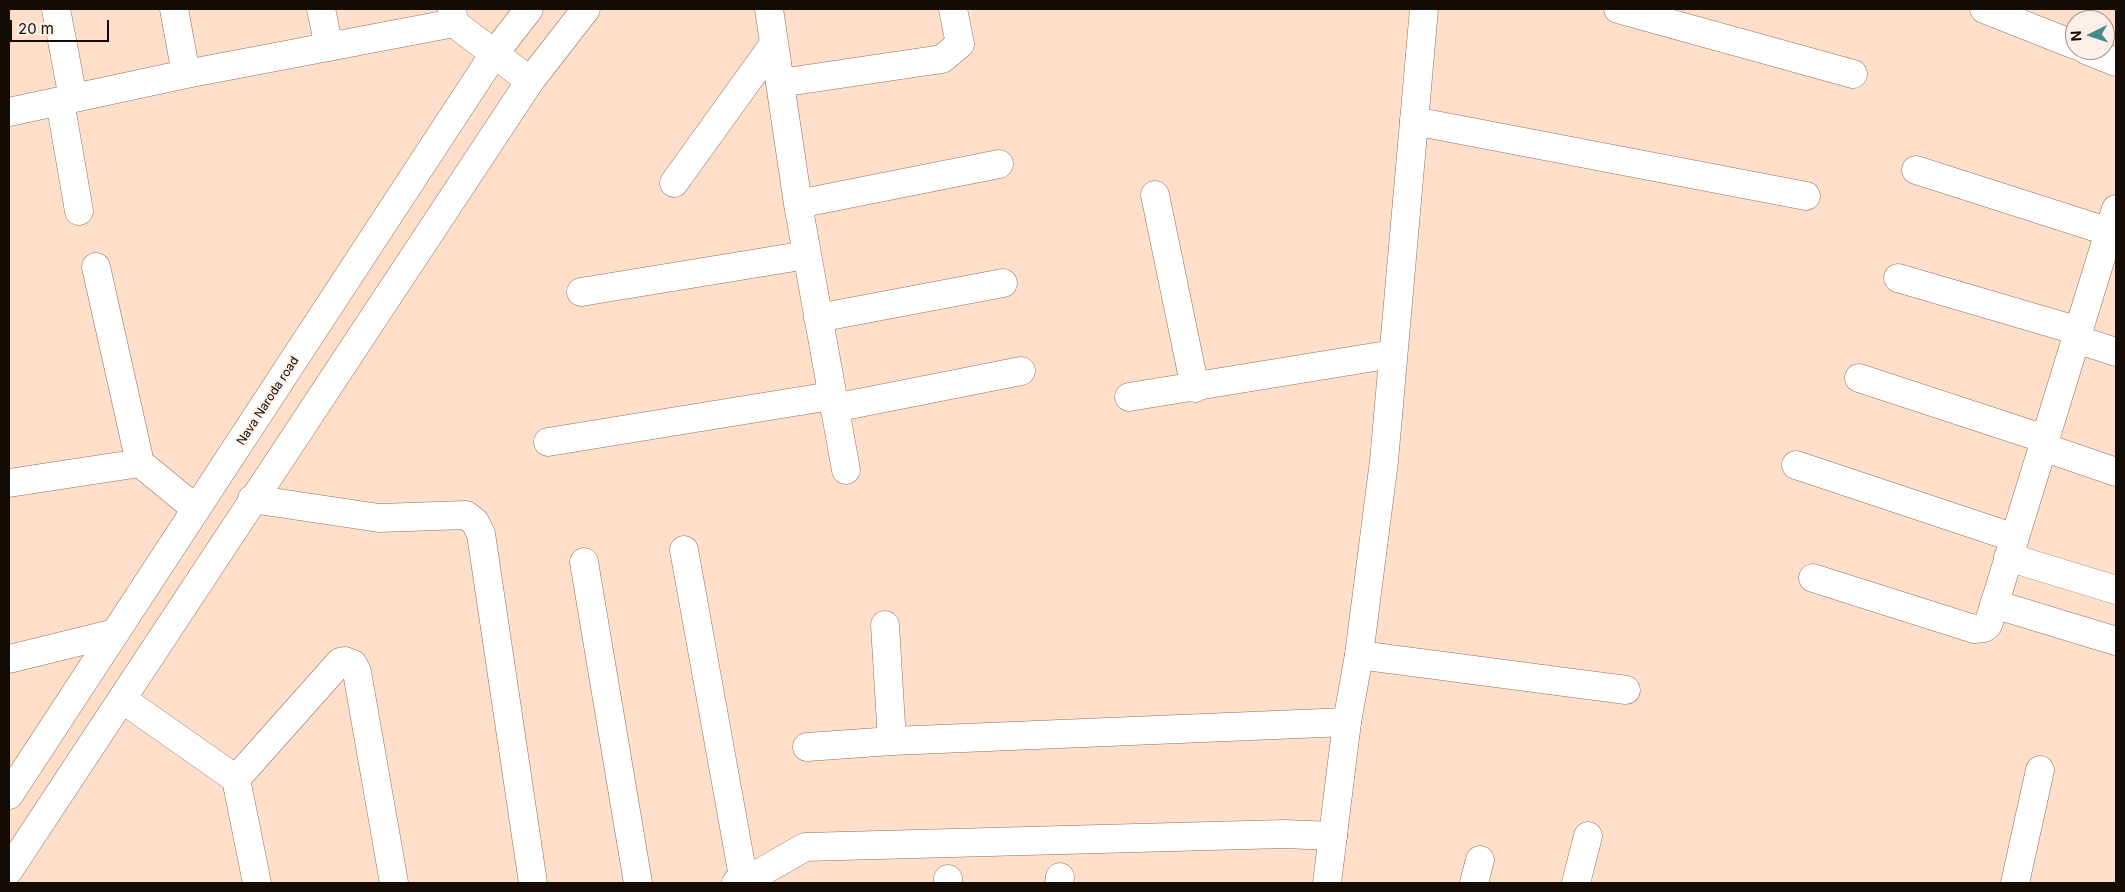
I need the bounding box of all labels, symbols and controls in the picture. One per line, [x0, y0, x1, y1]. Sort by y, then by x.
scale bar [12, 10, 111, 42]
north arrow [2065, 10, 2115, 60]
text: 20 m [18, 19, 54, 38]
text: N [2067, 30, 2084, 42]
street label: Nava Naroda road [234, 354, 302, 448]

